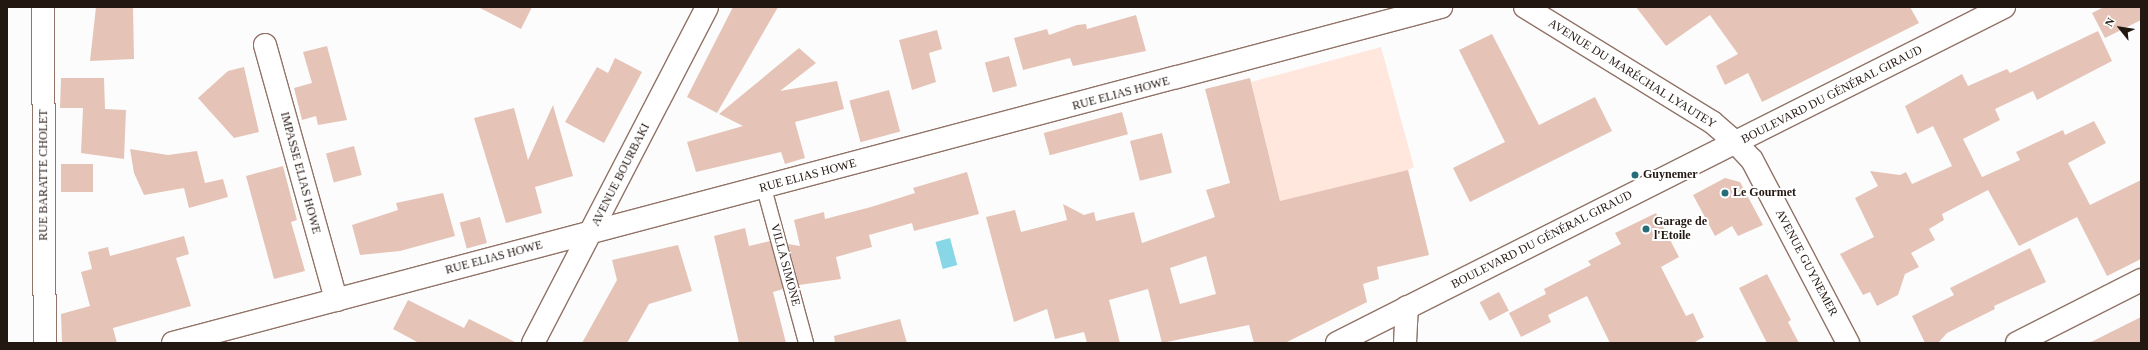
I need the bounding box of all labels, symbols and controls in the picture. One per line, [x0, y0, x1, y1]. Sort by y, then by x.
north arrow [2100, 8, 2140, 48]
street label: AVENUE DU MARÉCHAL LYAUTEY [1545, 16, 1719, 132]
text: N [2102, 16, 2117, 28]
street label: BOULEVARD DU GÉNÉRAL GIRAUD [1739, 43, 1925, 147]
street label: RUE ELIAS HOWE [1071, 74, 1171, 114]
street label: RUE BARATTE CHOLET [37, 109, 51, 241]
street label: IMPASSE ELIAS HOWE [277, 110, 323, 236]
street label: AVENUE BOURBAKI [589, 121, 653, 229]
street label: RUE ELIAS HOWE [758, 156, 858, 196]
place label: Guynemer [1643, 168, 1698, 182]
marker: Guynemer [1630, 170, 1640, 180]
place label: Le Gourmet [1733, 186, 1796, 200]
street label: BOULEVARD DU GÉNÉRAL GIRAUD [1449, 188, 1635, 292]
marker: Le Gourmet [1720, 188, 1730, 198]
street label: AVENUE GUYNEMER [1772, 207, 1840, 319]
place label: Garage de l'Etoile [1654, 215, 1707, 243]
street label: VILLA SIMONE [767, 222, 803, 308]
marker: Garage de l'Etoile [1641, 224, 1651, 234]
street label: RUE ELIAS HOWE [444, 238, 544, 278]

